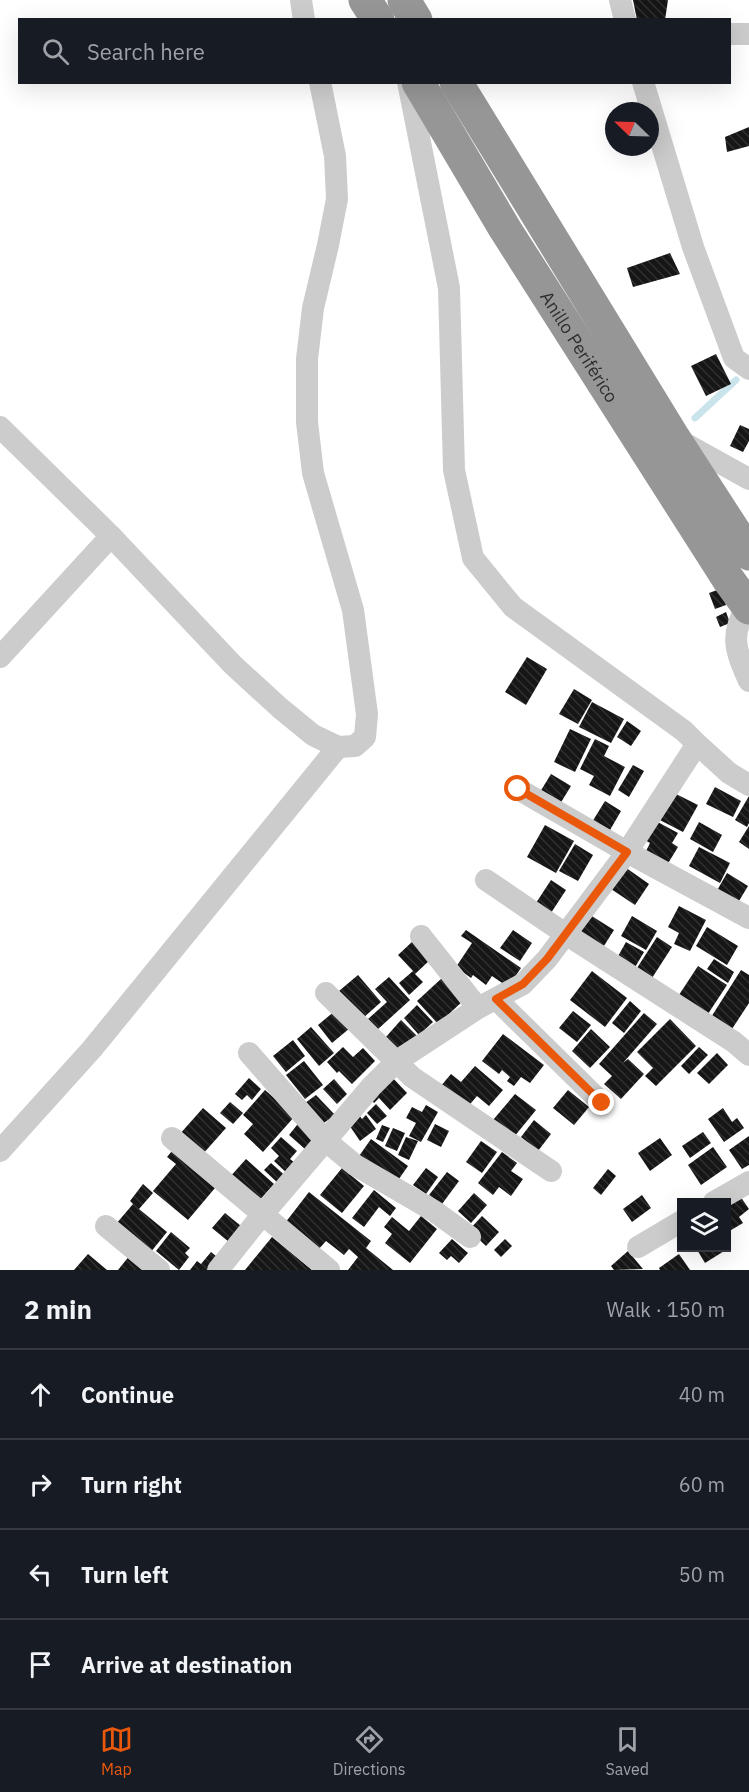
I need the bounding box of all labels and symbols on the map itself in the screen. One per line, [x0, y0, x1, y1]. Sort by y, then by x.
north arrow [605, 102, 659, 156]
street label: Anillo Periférico [536, 286, 624, 406]
route start [504, 775, 530, 801]
route end [588, 1089, 614, 1115]

